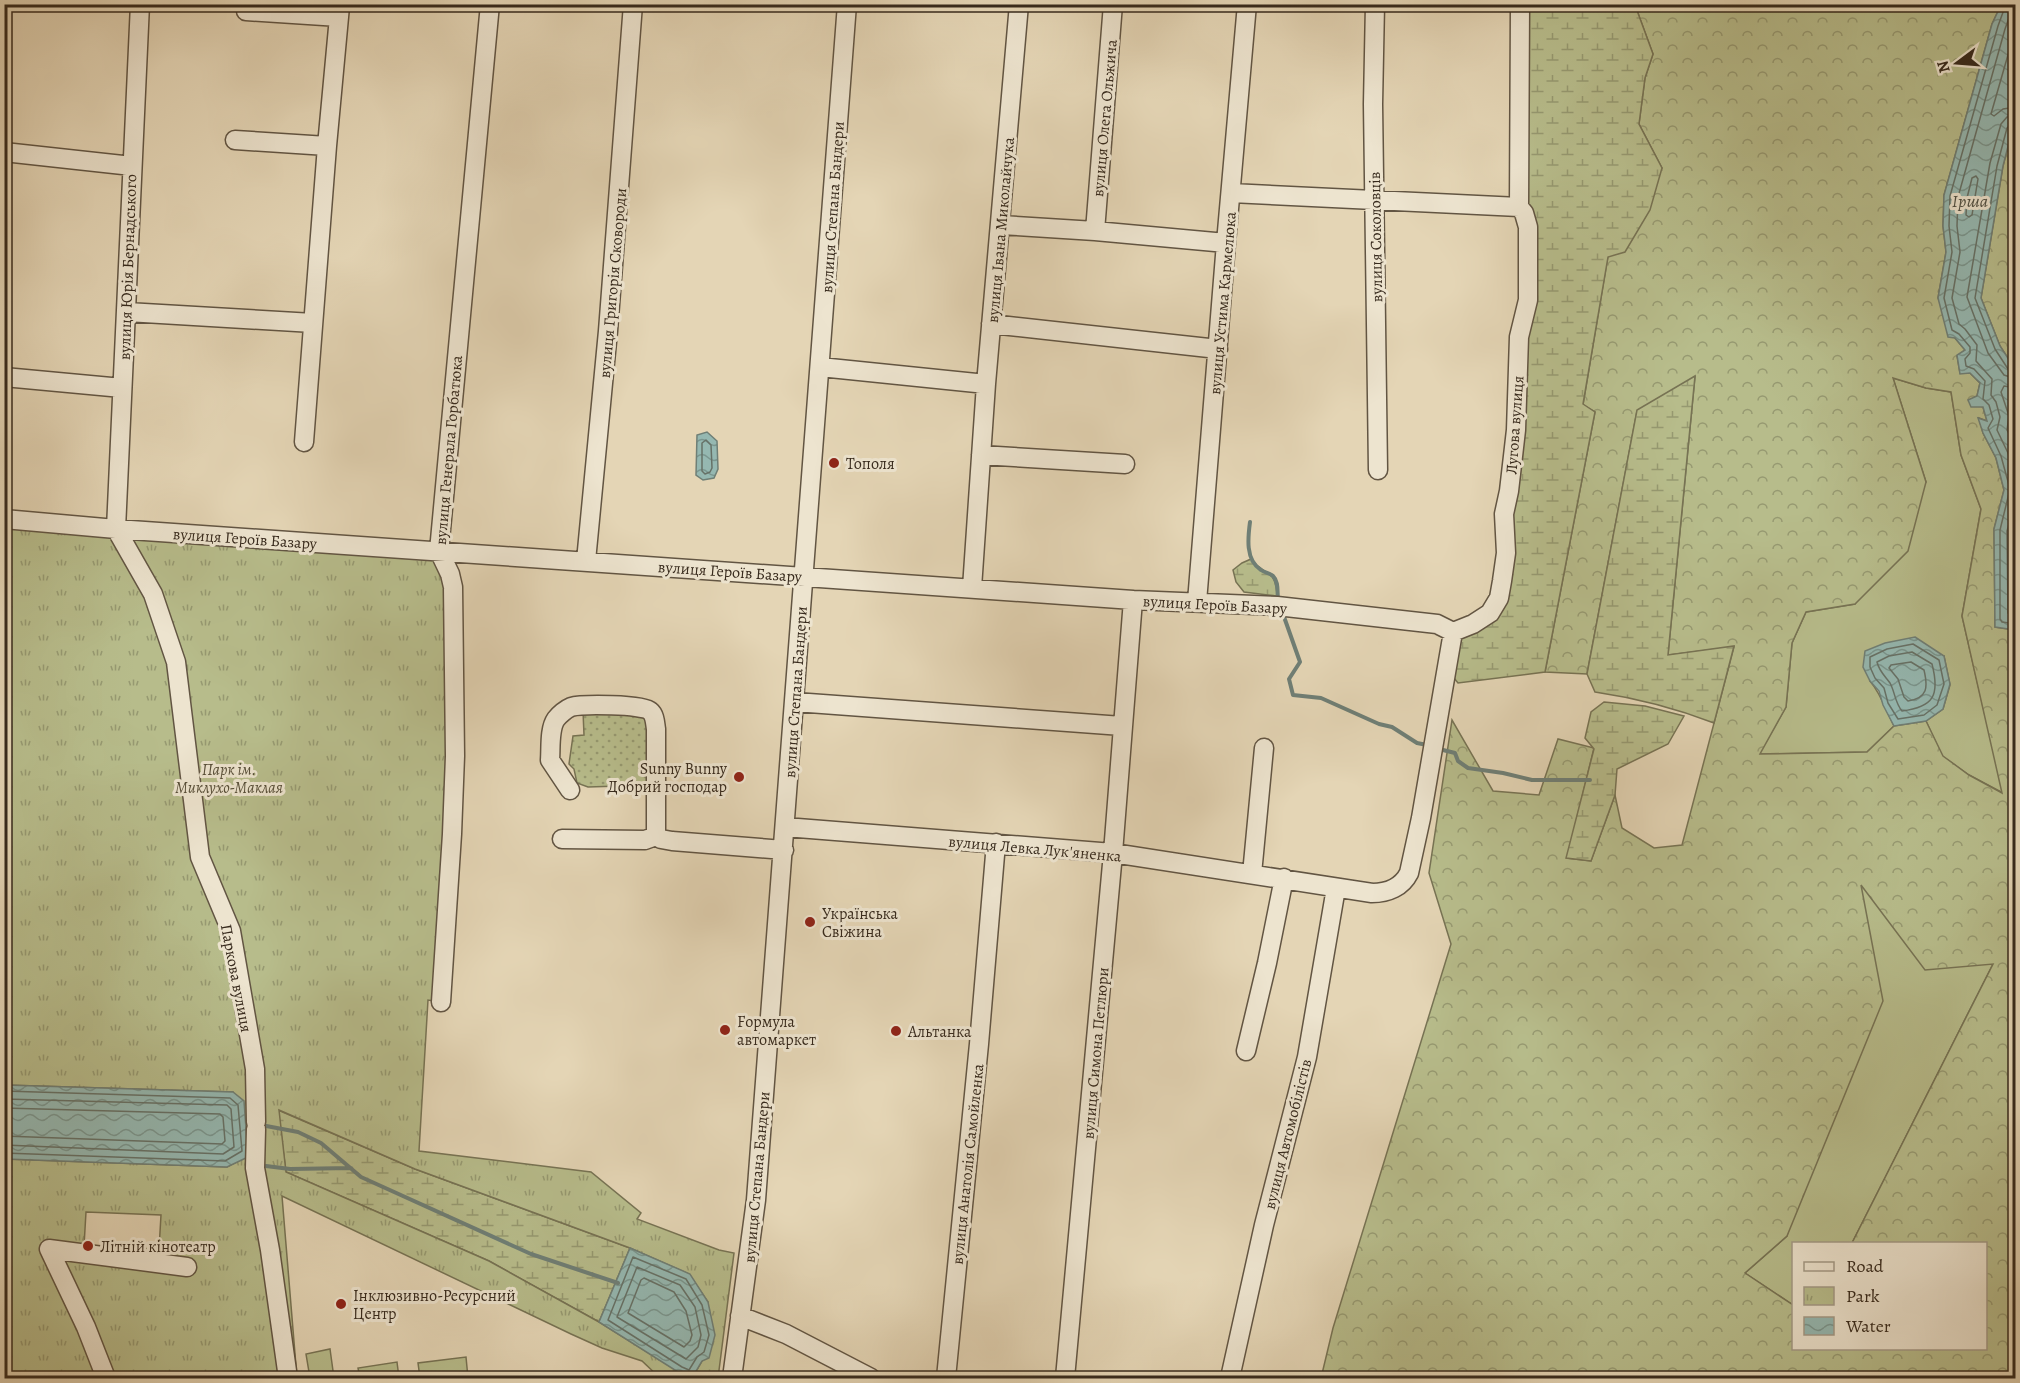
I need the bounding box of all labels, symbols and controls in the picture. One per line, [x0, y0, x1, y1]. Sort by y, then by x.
north arrow [1927, 33, 1987, 93]
street label: вулиця Олега Ольжича [1087, 38, 1123, 198]
text: N [1931, 58, 1956, 75]
street label: вулиця Степана Бандери [816, 121, 850, 294]
street label: вулиця Івана Миколайчука [982, 136, 1020, 324]
street label: вулиця Соколовців [1364, 172, 1388, 302]
street label: вулиця Юрія Бернадського [114, 174, 142, 361]
street label: вулиця Григорія Сковороди [594, 187, 632, 379]
water label: Ірша [1952, 189, 1988, 213]
street label: вулиця Устима Кармелюка [1204, 210, 1242, 395]
street label: вулиця Генерала Горбатюка [430, 354, 468, 546]
street label: Лугова вулиця [1501, 375, 1529, 475]
place label: Тополя [846, 453, 895, 475]
marker: Тополя [827, 456, 841, 470]
street label: вулиця Героїв Базару [172, 523, 318, 555]
street label: вулиця Героїв Базару [657, 556, 803, 588]
street label: вулиця Героїв Базару [1142, 590, 1288, 620]
street label: вулиця Степана Бандери [779, 606, 813, 779]
place label: Sunny Bunny Добрий господар [607, 758, 728, 798]
park label: Парк ім. Миклухо-Маклая [175, 759, 283, 799]
marker: Sunny Bunny Добрий господар [732, 770, 746, 784]
street label: вулиця Левка Лук'яненка [948, 830, 1123, 868]
place label: Українська Свіжина [822, 903, 898, 943]
marker: Українська Свіжина [803, 915, 817, 929]
street label: Паркова вулиця [215, 922, 257, 1034]
street label: вулиця Симона Петлюри [1078, 966, 1114, 1140]
place label: Fормула автомаркет [737, 1011, 816, 1051]
place label: Альтанка [907, 1021, 972, 1043]
marker: Fормула автомаркет [718, 1023, 732, 1037]
marker: Альтанка [889, 1024, 903, 1038]
street label: вулиця Автомобілістів [1259, 1057, 1317, 1212]
street label: вулиця Анатолія Самойленка [947, 1062, 990, 1266]
street label: вулиця Степана Бандери [739, 1091, 775, 1264]
place label: Літній кінотеатр [100, 1236, 216, 1258]
marker: Літній кінотеатр [81, 1239, 95, 1253]
legend [1792, 1242, 1987, 1350]
text: Road [1846, 1254, 1884, 1278]
text: Park [1846, 1284, 1880, 1308]
place label: Інклюзивно-Ресурсний Центр [353, 1285, 516, 1325]
marker: Інклюзивно-Ресурсний Центр [334, 1297, 348, 1311]
text: Water [1845, 1314, 1891, 1338]

